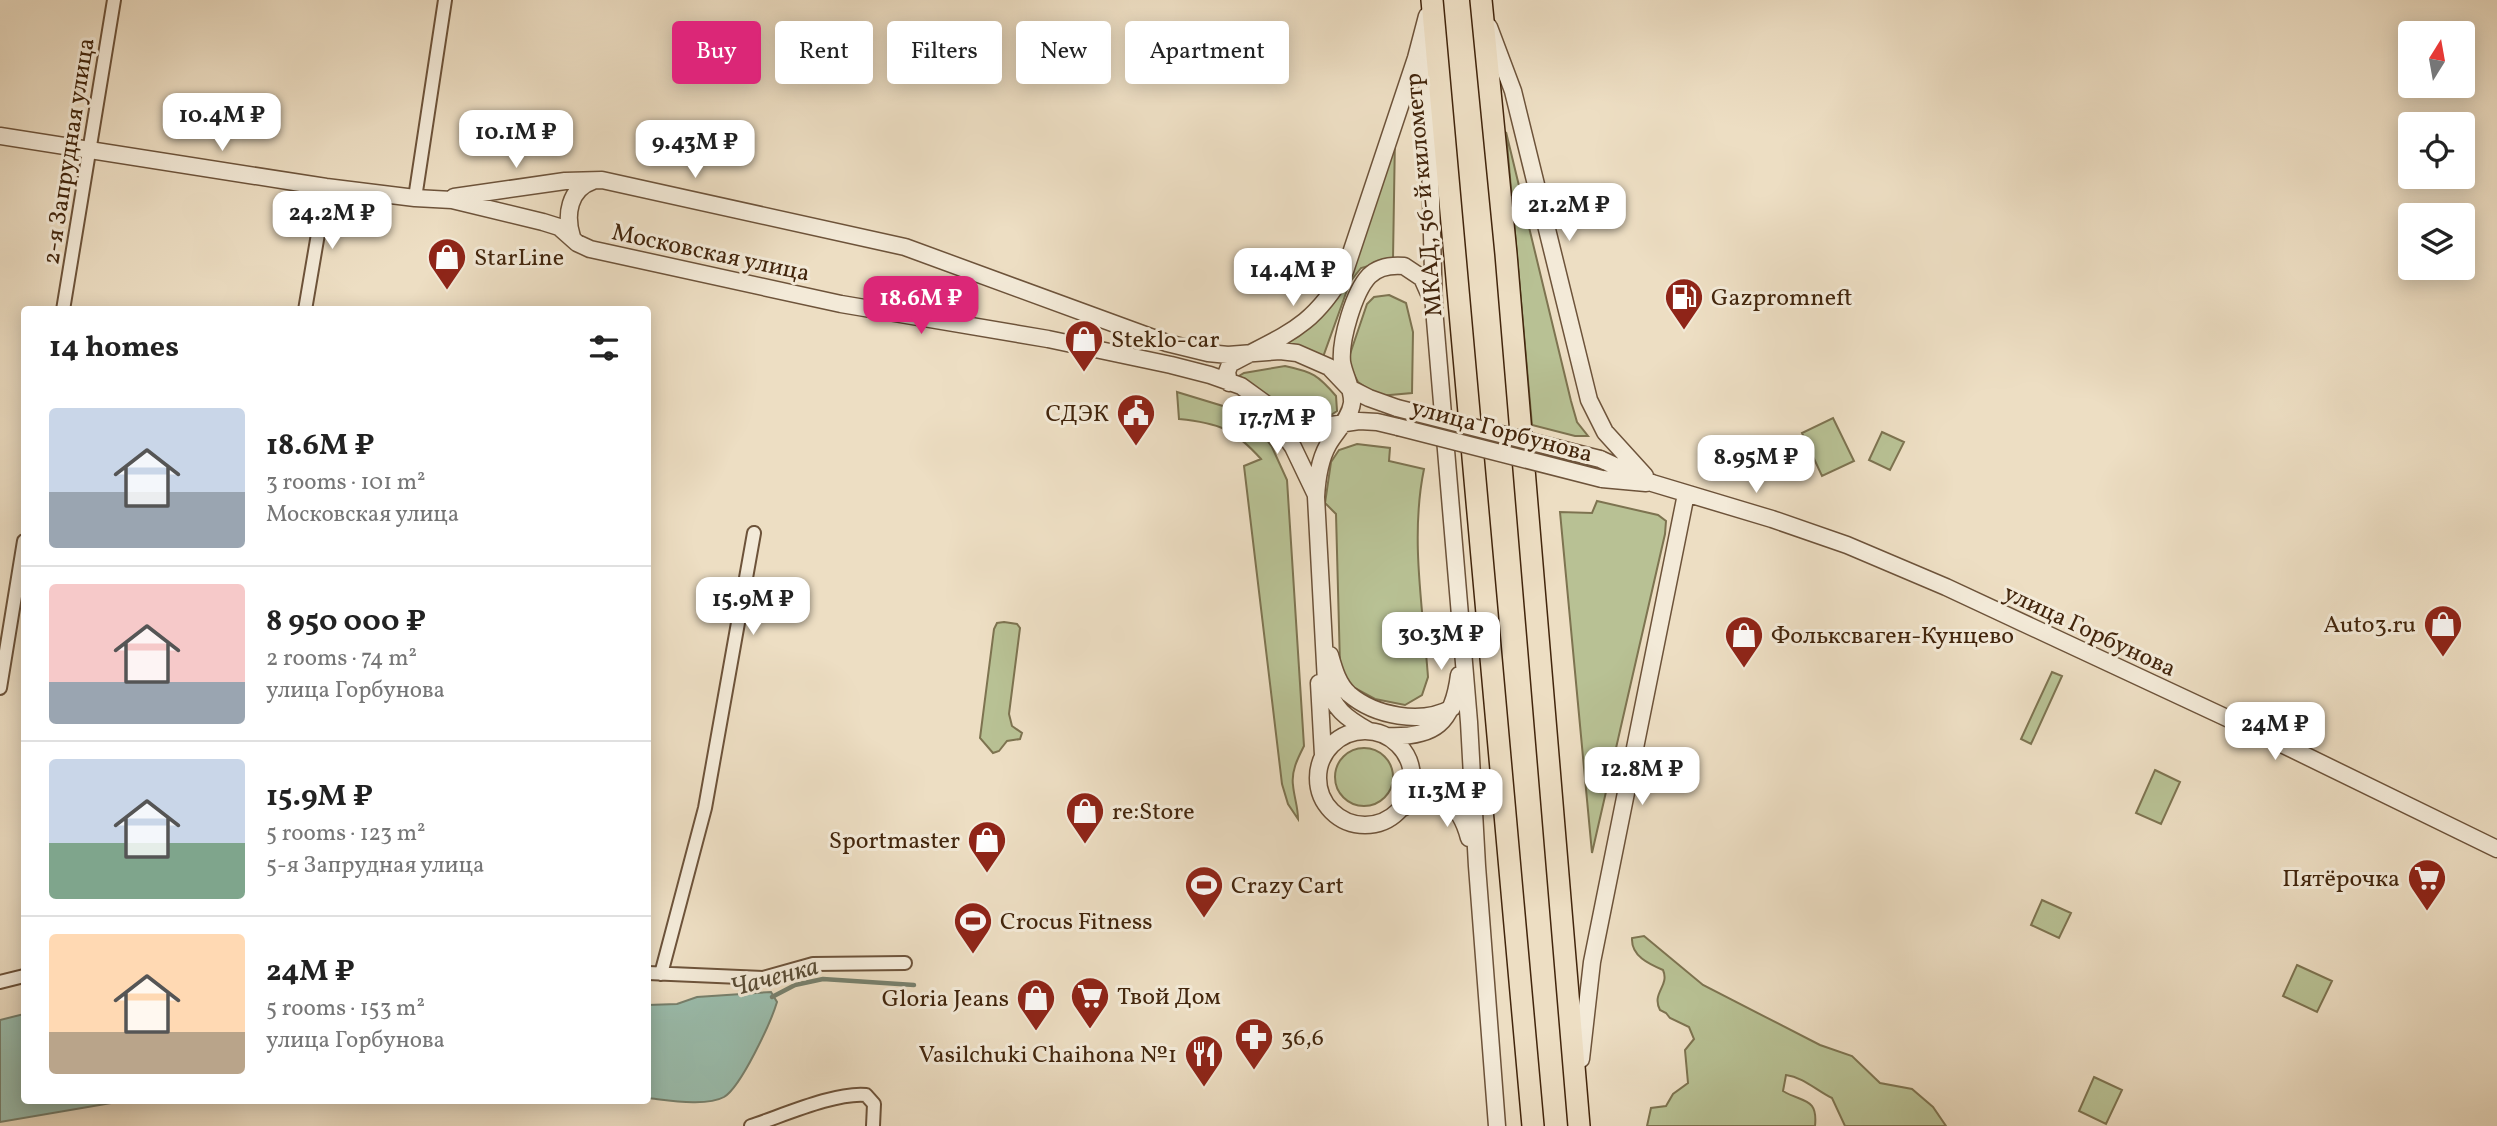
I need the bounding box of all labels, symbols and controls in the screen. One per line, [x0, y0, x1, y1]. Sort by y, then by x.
chip: Buy [672, 21, 761, 84]
chip: Rent [775, 21, 873, 84]
chip: Filters [887, 21, 1002, 84]
chip: New [1016, 21, 1111, 84]
chip: Apartment [1125, 21, 1289, 84]
north arrow [2398, 21, 2474, 98]
map controls [2398, 21, 2475, 280]
street label: 2-я Запрудная улица [35, 35, 105, 267]
street label: МКАД, 56-й километр [1397, 72, 1453, 318]
pin: 10.4M ₽ [157, 94, 287, 153]
text: 10.4M ₽ [179, 100, 265, 132]
pin: 10.1M ₽ [451, 110, 581, 170]
button: locate [2398, 112, 2475, 189]
text: 10.1M ₽ [475, 117, 557, 149]
pin: 9.43M ₽ [630, 120, 760, 180]
text: 9.43M ₽ [652, 127, 738, 159]
pin: 21.2M ₽ [1504, 184, 1634, 243]
text: 21.2M ₽ [1528, 190, 1610, 222]
pin: 24.2M ₽ [267, 191, 397, 251]
text: 24.2M ₽ [289, 198, 375, 230]
button: layers [2398, 203, 2475, 280]
street label: Московская улица [608, 216, 813, 292]
shop icon: StarLine [426, 236, 468, 291]
place label: StarLine [474, 242, 564, 276]
pin: 14.4M ₽ [1228, 248, 1358, 308]
text: 14.4M ₽ [1250, 255, 1336, 287]
pin: 18.6M ₽ [856, 276, 986, 336]
fuel station icon: Gazpromneft [1663, 276, 1705, 331]
place label: Gazpromneft [1711, 282, 1853, 316]
text: 18.6M ₽ [879, 283, 963, 315]
shop icon: Steklo-car [1063, 318, 1105, 373]
place label: Steklo-car [1111, 324, 1220, 358]
text: 14 homes [49, 327, 179, 369]
icon: filters [585, 329, 623, 367]
street label: улица Горбунова [1407, 391, 1596, 473]
public building icon: СДЭК [1115, 392, 1157, 447]
pin: 17.7M ₽ [1212, 396, 1342, 456]
place label: СДЭК [1045, 398, 1109, 432]
text: 17.7M ₽ [1238, 403, 1316, 435]
text: 18.6M ₽ [266, 425, 375, 467]
pin: 8.95M ₽ [1691, 435, 1821, 495]
icon: home [105, 436, 189, 520]
text: 8.95M ₽ [1714, 442, 1798, 474]
text: 3 rooms · 101 m² [266, 467, 426, 499]
text: Московская улица [266, 499, 459, 531]
street label: улица Горбунова [1997, 577, 2181, 687]
pin: 15.9M ₽ [688, 578, 818, 637]
text: 15.9M ₽ [712, 584, 794, 616]
text: 8 950 000 ₽ [266, 601, 426, 643]
shop icon: Auto3.ru [2422, 603, 2464, 658]
place label: Auto3.ru [2324, 609, 2416, 643]
icon: home [105, 612, 189, 696]
pin: 30.3M ₽ [1376, 612, 1506, 672]
shop icon: Фольксваген-Кунцево [1723, 614, 1765, 669]
text: 30.3M ₽ [1398, 619, 1484, 651]
place label: Фольксваген-Кунцево [1771, 620, 2014, 654]
text: 2 rooms · 74 m² [266, 643, 417, 675]
text: улица Горбунова [266, 675, 445, 707]
pin: 24M ₽ [2226, 702, 2324, 762]
text: 24M ₽ [2241, 709, 2309, 741]
pin: 12.8M ₽ [1577, 748, 1707, 807]
text: 12.8M ₽ [1601, 754, 1683, 786]
pin: 11.3M ₽ [1382, 770, 1512, 829]
text: 15.9M ₽ [266, 776, 373, 818]
text: 11.3M ₽ [1408, 776, 1486, 808]
icon: home [105, 787, 189, 871]
shop icon: re:Store [1064, 790, 1106, 845]
place label: re:Store [1112, 796, 1195, 830]
text: 5 rooms · 123 m² [266, 818, 426, 850]
shop icon: Sportmaster [966, 819, 1008, 874]
place label: Sportmaster [829, 825, 960, 859]
text: 5-я Запрудная улица [266, 850, 484, 882]
supermarket icon: Пятёрочка [2406, 857, 2448, 912]
place label: Пятёрочка [2282, 863, 2400, 897]
sports icon: Crazy Cart [1183, 864, 1225, 919]
place label: Crazy Cart [1231, 870, 1344, 904]
sports icon: Crocus Fitness [952, 900, 994, 955]
place label: Crocus Fitness [1000, 906, 1152, 940]
water label: Чаченка [726, 949, 823, 1007]
text: 24M ₽ [266, 951, 355, 993]
icon: home [105, 962, 189, 1046]
supermarket icon: Твой Дом [1069, 975, 1111, 1030]
shop icon: Gloria Jeans [1015, 977, 1057, 1032]
place label: Твой Дом [1117, 981, 1221, 1015]
place label: Gloria Jeans [882, 983, 1009, 1017]
text: 5 rooms · 153 m² [266, 993, 425, 1025]
pharmacy icon: 36,6 [1233, 1016, 1275, 1071]
place label: 36,6 [1281, 1022, 1324, 1056]
text: улица Горбунова [266, 1025, 445, 1057]
restaurant icon: Vasilchuki Chaihona №1 [1183, 1033, 1225, 1088]
place label: Vasilchuki Chaihona №1 [918, 1039, 1177, 1073]

